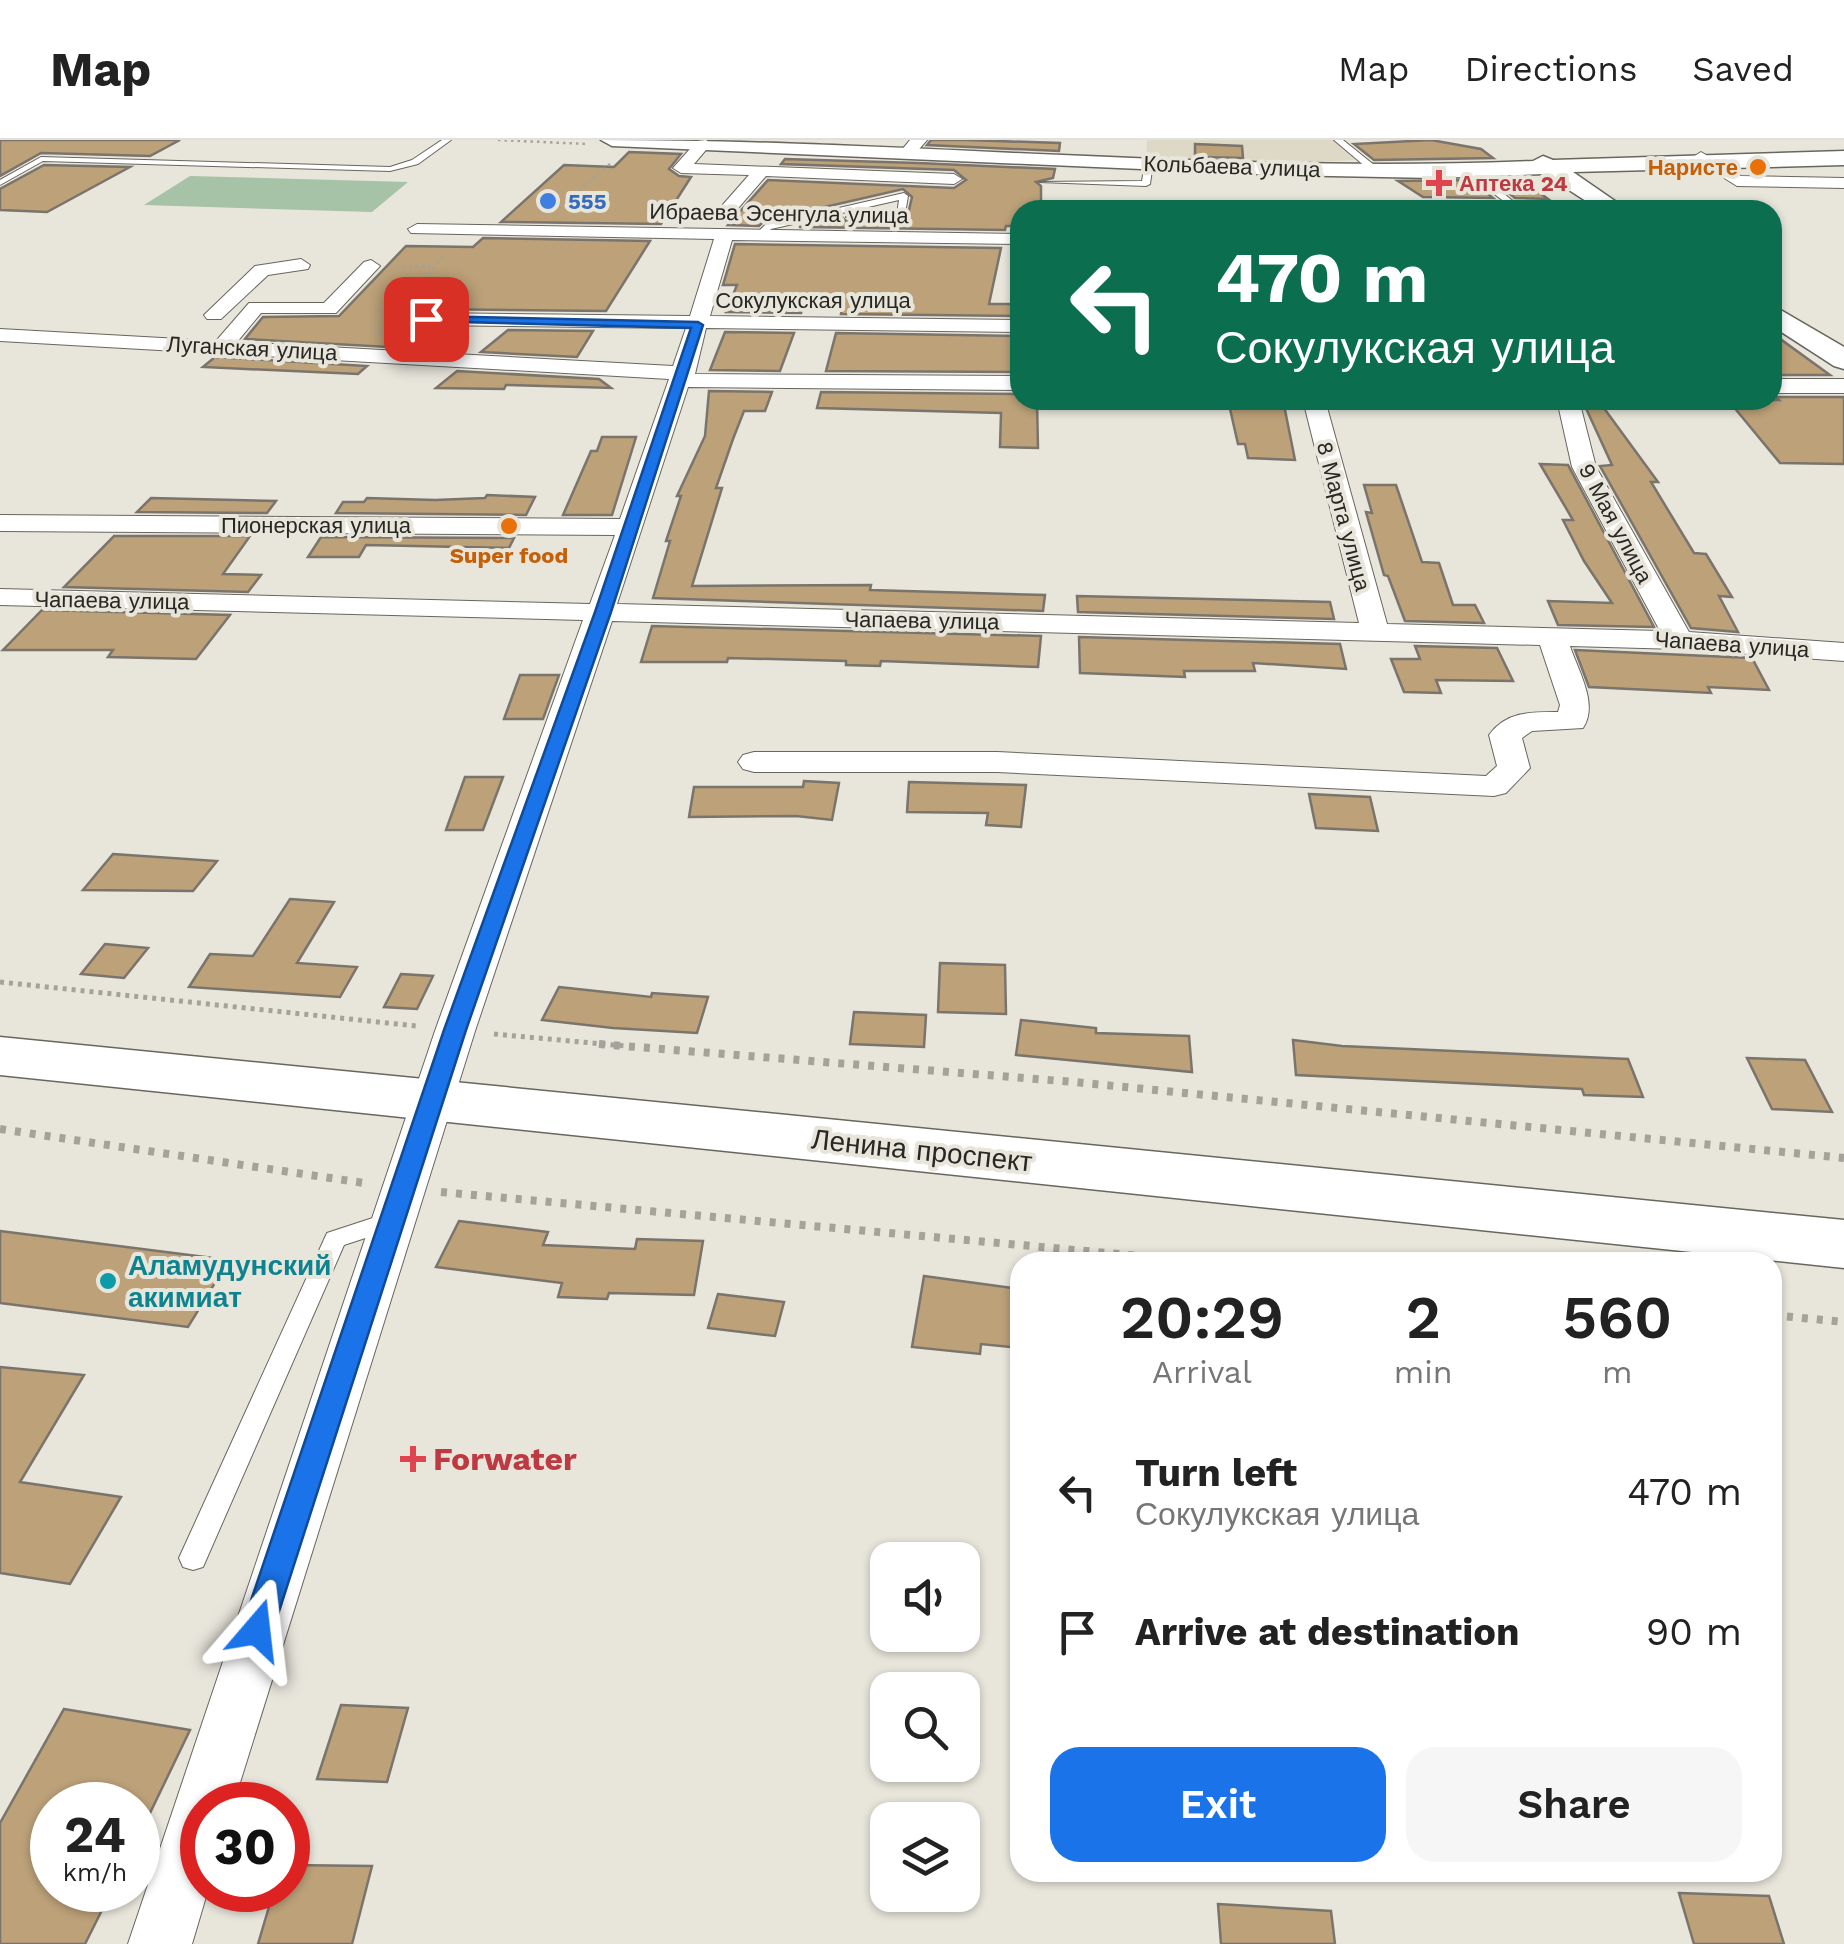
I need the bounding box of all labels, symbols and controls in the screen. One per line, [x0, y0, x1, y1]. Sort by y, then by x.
text: Map [50, 41, 151, 98]
text: Map [1338, 48, 1409, 90]
text: Directions [1464, 48, 1637, 90]
text: Saved [1692, 48, 1794, 90]
street label: Кольбаева улица [1143, 151, 1322, 182]
place label: Наристе [1648, 155, 1738, 180]
marker: Наристе [1747, 156, 1769, 178]
place label: Аптека 24 [1459, 171, 1568, 196]
marker: Аптека 24 [1428, 172, 1450, 194]
place label: 555 [568, 189, 606, 214]
marker: 555 [537, 190, 559, 212]
street label: Ибраева Эсенгула улица [649, 199, 909, 228]
text: 470 m [1215, 237, 1428, 319]
icon: left [1050, 240, 1180, 370]
pin [384, 277, 469, 362]
street label: Сокулукская улица [715, 288, 911, 313]
icon: arrive [399, 292, 454, 347]
text: Сокулукская улица [1215, 321, 1615, 374]
street label: Луганская улица [166, 332, 339, 365]
street label: 8 Марта улица [1312, 439, 1376, 594]
street label: 9 Мая улица [1574, 459, 1658, 588]
street label: Пионерская улица [221, 513, 412, 538]
marker: Super food [498, 515, 520, 537]
place label: Super food [450, 543, 568, 568]
street label: Чапаева улица [34, 587, 190, 614]
street label: Чапаева улица [844, 607, 1000, 634]
street label: Чапаева улица [1654, 627, 1811, 662]
street label: Ленина проспект [810, 1122, 1034, 1179]
place label: Аламудунский акимиат [128, 1249, 331, 1314]
marker: Аламудунский акимиат [97, 1270, 119, 1292]
text: 20:29 [1120, 1282, 1284, 1353]
text: 2 [1405, 1282, 1441, 1353]
text: 560 [1562, 1282, 1672, 1353]
text: Arrival [1152, 1353, 1252, 1391]
text: min [1394, 1353, 1453, 1391]
text: m [1602, 1353, 1633, 1391]
place label: Forwater [433, 1440, 577, 1478]
marker: Forwater [402, 1448, 424, 1470]
text: Turn left [1135, 1451, 1297, 1495]
icon: left [1050, 1465, 1105, 1520]
text: 470 m [1627, 1470, 1742, 1514]
text: Сокулукская улица [1135, 1495, 1419, 1533]
map controls [870, 1542, 980, 1912]
button: sound [870, 1542, 980, 1652]
position arrow [205, 1578, 309, 1682]
icon: arrive [1050, 1605, 1105, 1660]
text: Arrive at destination [1135, 1610, 1520, 1654]
text: 90 m [1646, 1610, 1742, 1654]
button: search [870, 1672, 980, 1782]
button: Exit [1050, 1747, 1386, 1862]
button: Share [1406, 1747, 1742, 1862]
speed limit sign: 30 [180, 1782, 310, 1912]
button: layers [870, 1802, 980, 1912]
text: 24 [64, 1805, 126, 1864]
text: km/h [63, 1858, 127, 1887]

